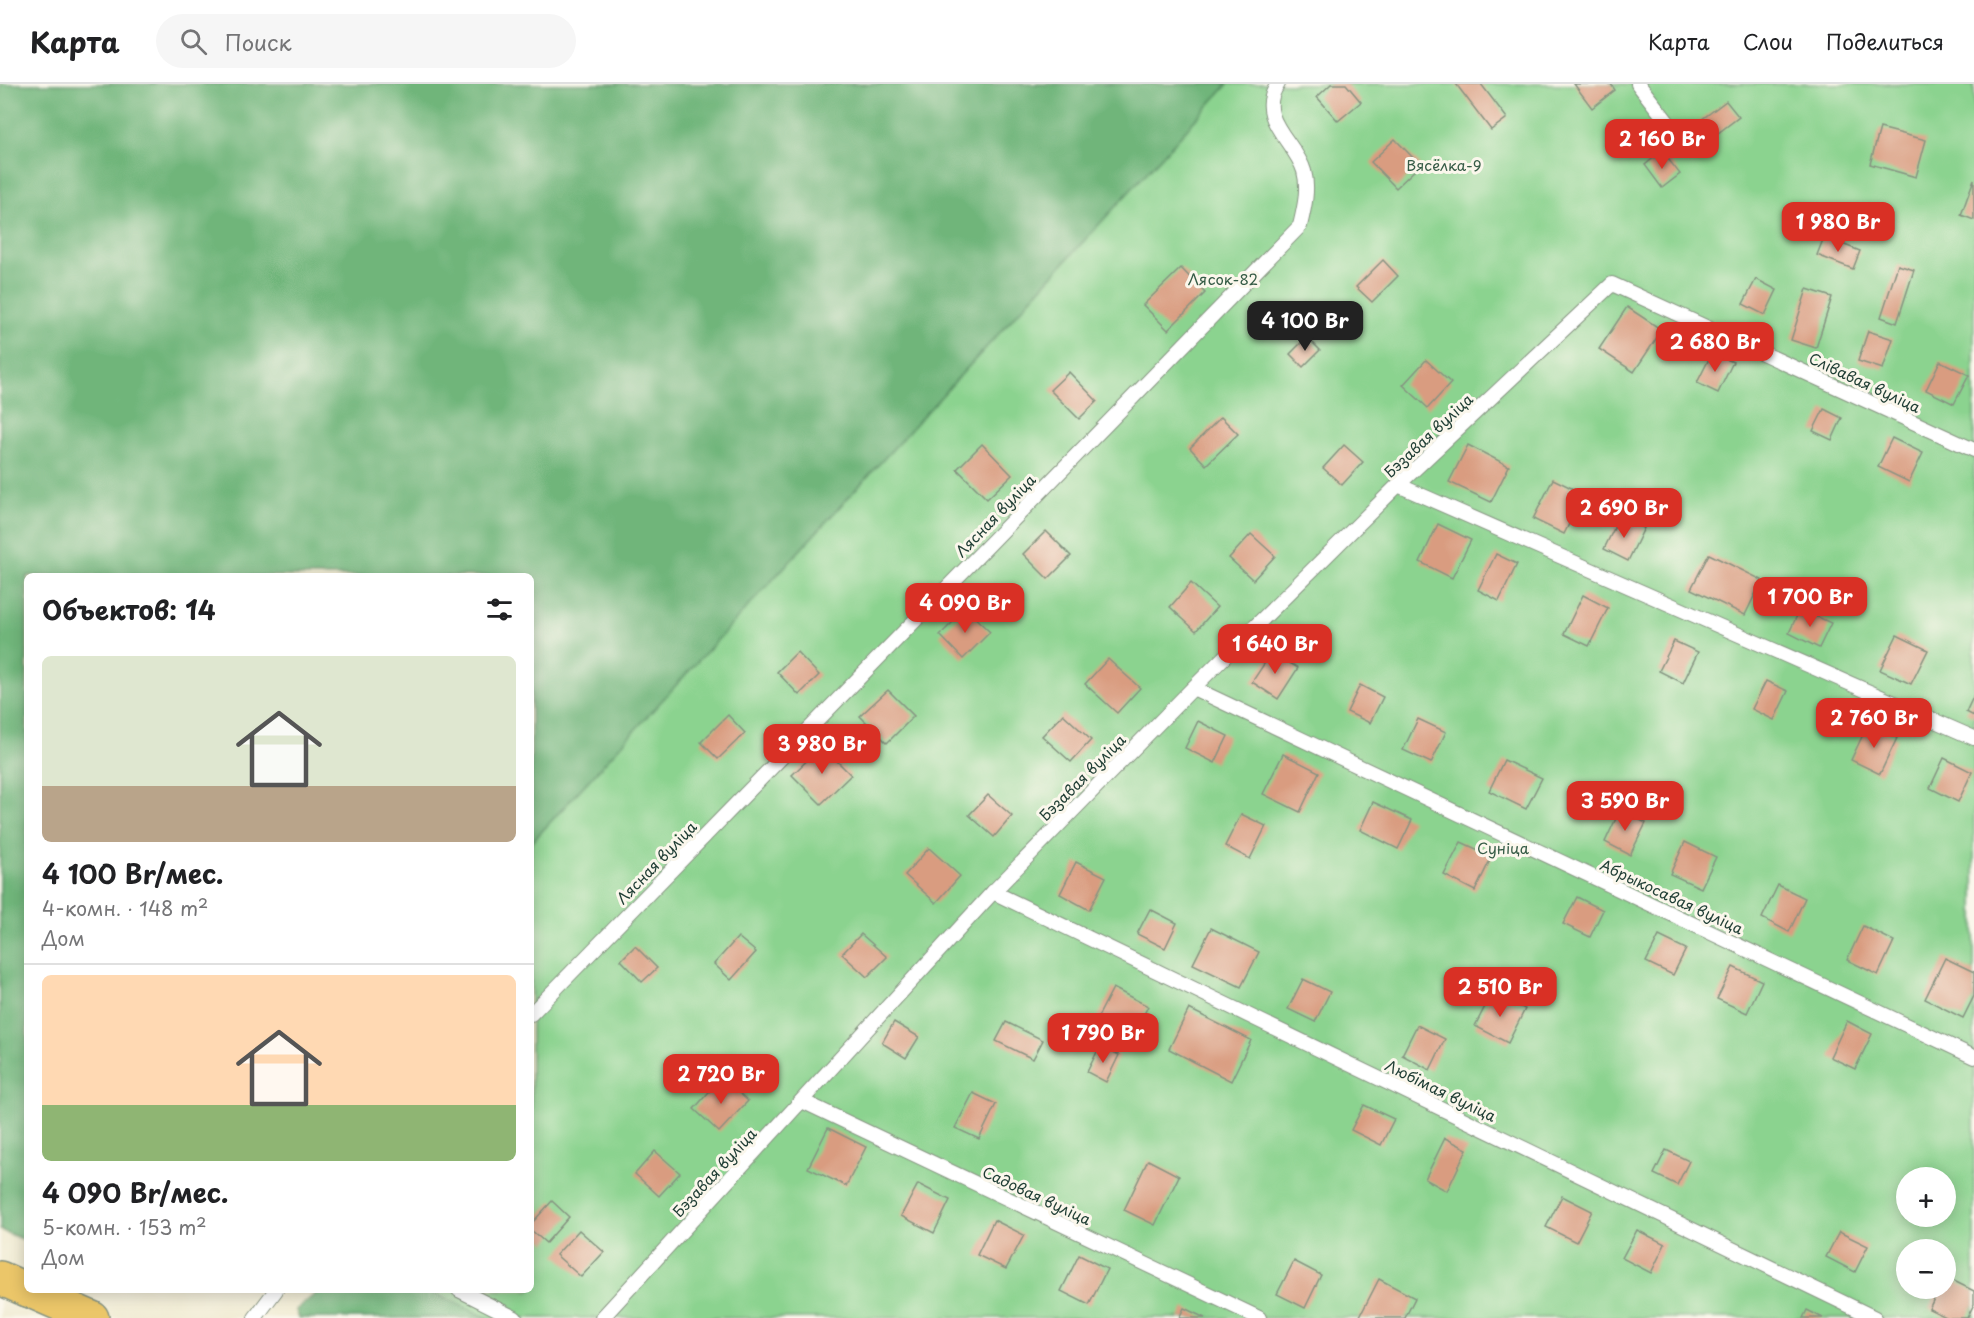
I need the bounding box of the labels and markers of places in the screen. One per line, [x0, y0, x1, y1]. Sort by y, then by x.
pin: 2 160 Br [1600, 119, 1724, 170]
pin: 1 980 Br [1776, 202, 1900, 253]
pin: 4 100 Br [1243, 301, 1367, 352]
pin: 2 680 Br [1653, 322, 1777, 373]
pin: 2 690 Br [1562, 488, 1686, 539]
pin: 1 700 Br [1748, 577, 1872, 628]
pin: 4 090 Br [903, 583, 1027, 634]
pin: 1 640 Br [1213, 624, 1337, 675]
pin: 2 760 Br [1812, 698, 1936, 749]
pin: 3 980 Br [760, 724, 884, 775]
pin: 3 590 Br [1563, 781, 1687, 832]
pin: 2 510 Br [1438, 967, 1562, 1018]
pin: 1 790 Br [1041, 1013, 1165, 1064]
pin: 2 720 Br [659, 1054, 783, 1105]

